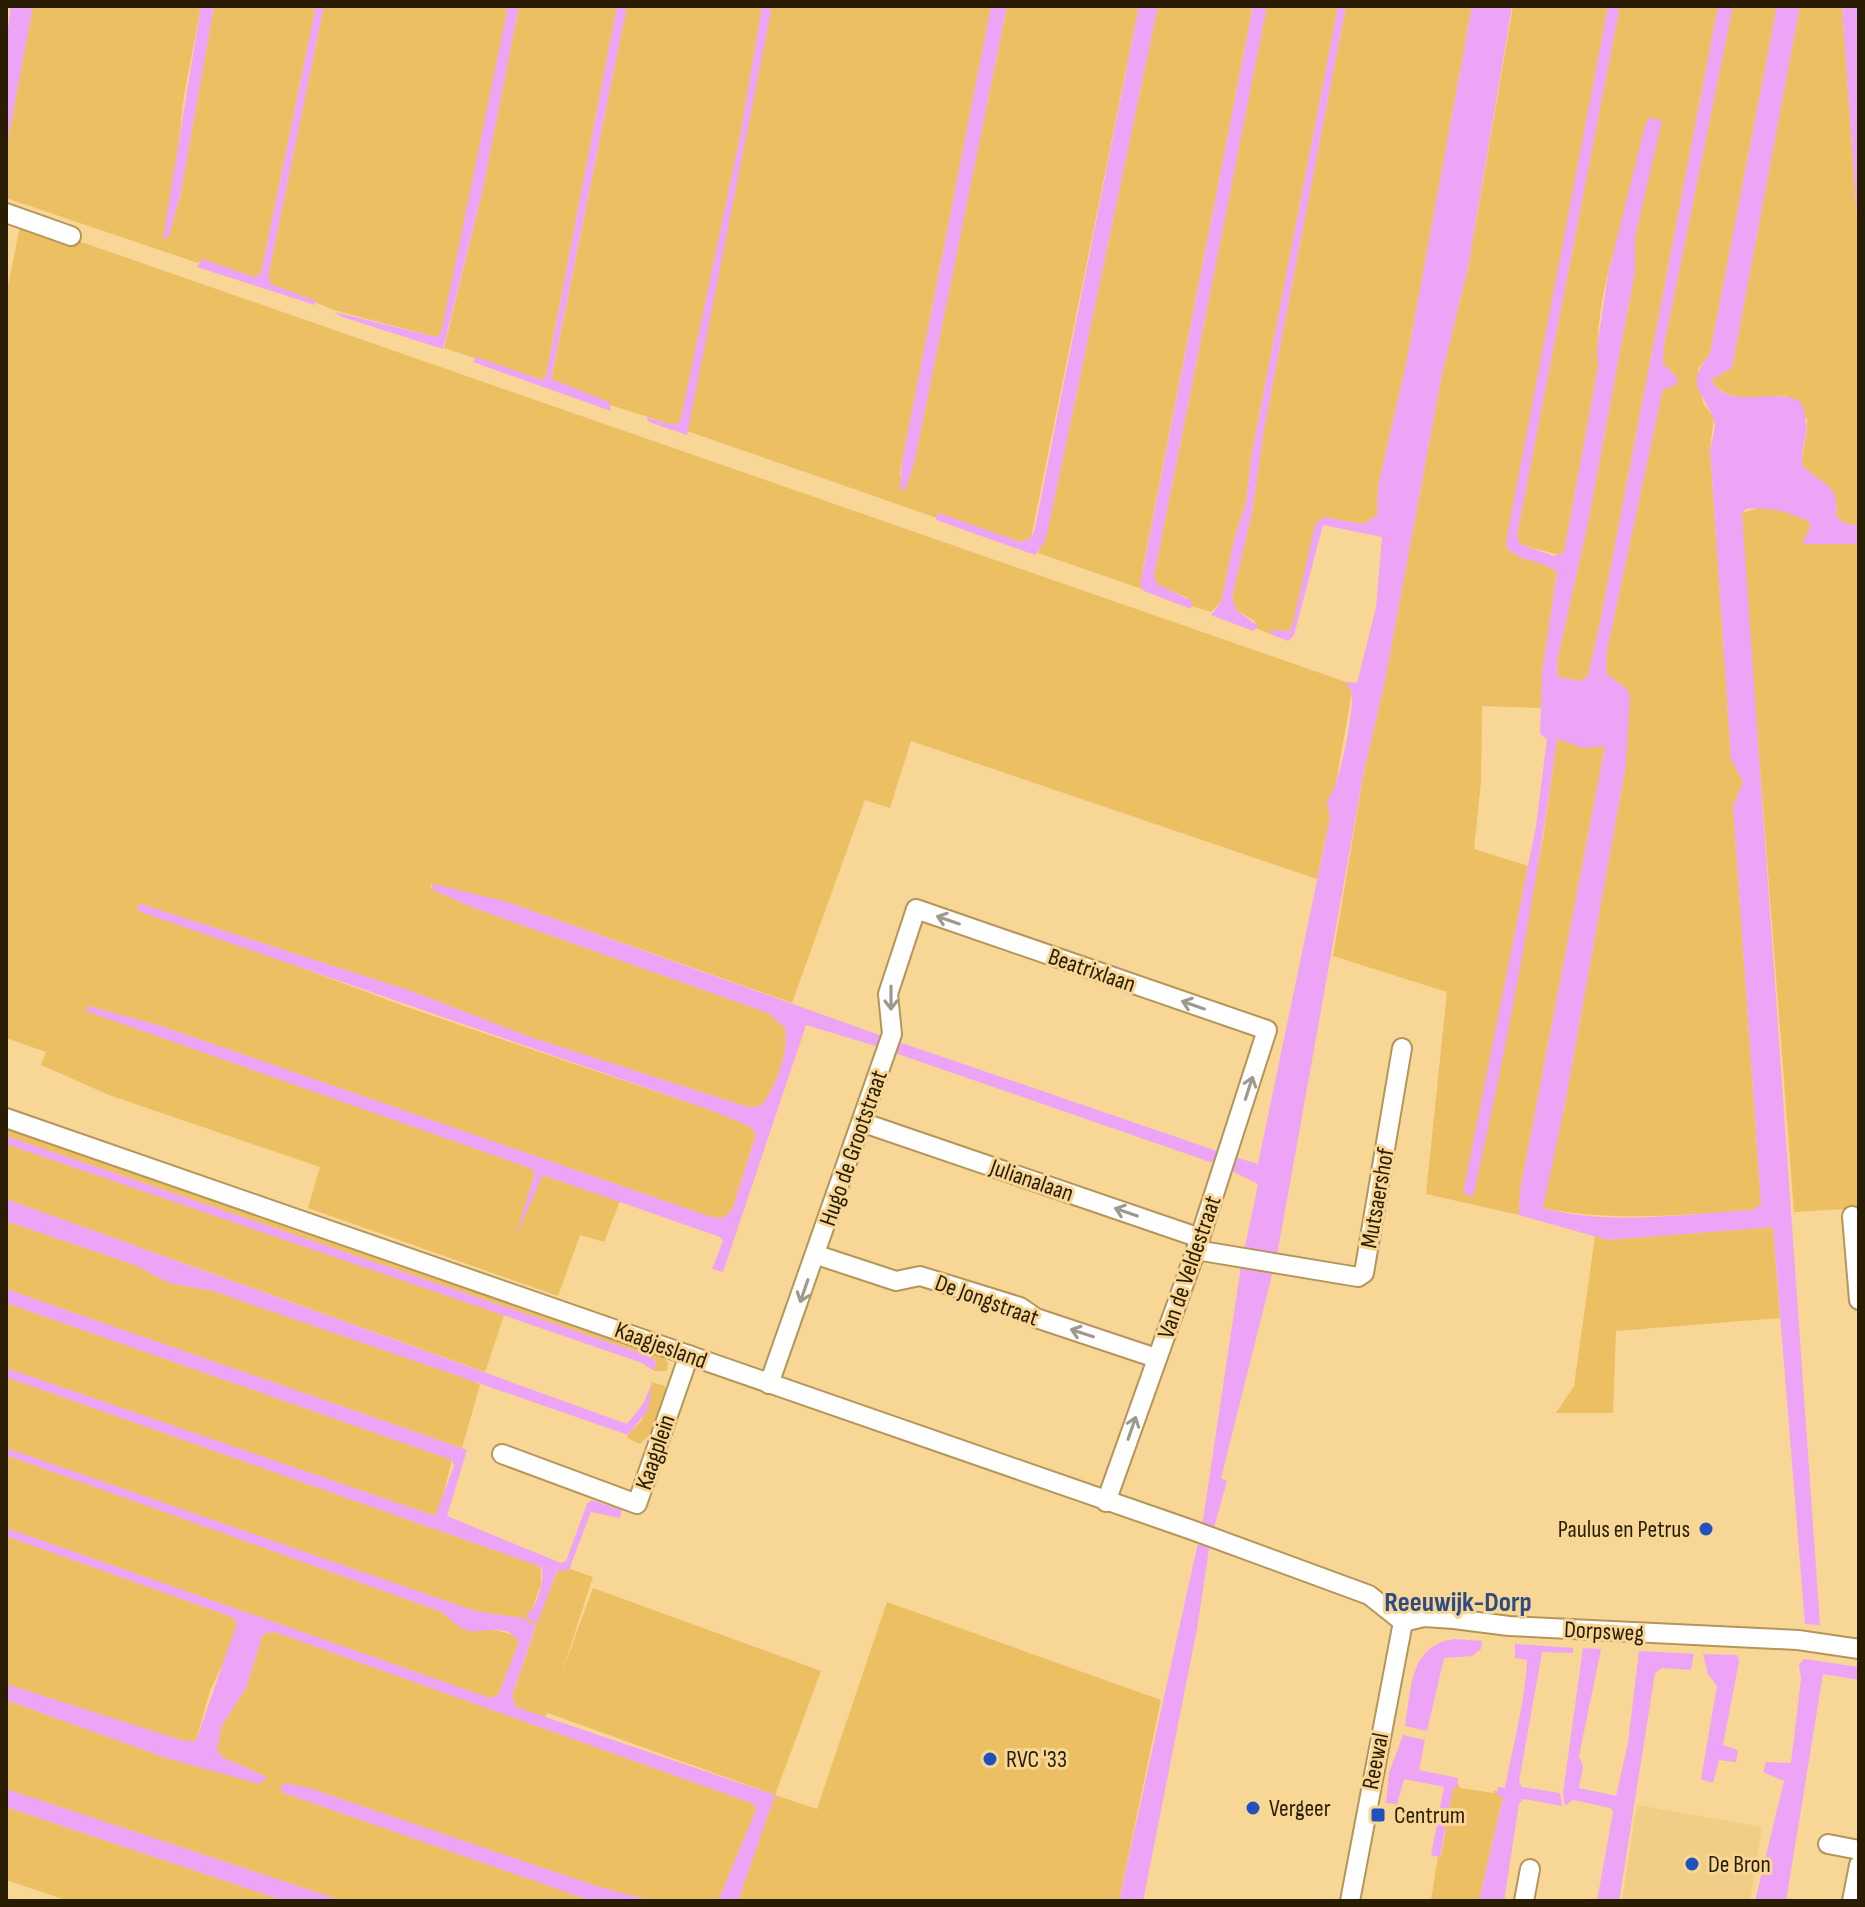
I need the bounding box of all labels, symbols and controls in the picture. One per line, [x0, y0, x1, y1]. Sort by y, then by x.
one-way arrow [936, 912, 960, 926]
street label: Beatrixlaan [1044, 942, 1139, 999]
one-way arrow [883, 984, 899, 1010]
one-way arrow [1181, 996, 1206, 1011]
street label: Hugo de Grootstraat [813, 1066, 894, 1230]
one-way arrow [1242, 1076, 1257, 1102]
street label: Mutsaershof [1354, 1145, 1401, 1250]
street label: Julianalaan [985, 1152, 1077, 1208]
street label: Van de Veldestraat [1152, 1192, 1227, 1342]
one-way arrow [1114, 1204, 1139, 1219]
street label: De Jongstraat [931, 1268, 1043, 1333]
one-way arrow [796, 1278, 811, 1303]
street label: Kaagjesland [611, 1315, 711, 1375]
one-way arrow [1070, 1325, 1095, 1340]
street label: Kaagplein [629, 1411, 682, 1494]
one-way arrow [1125, 1416, 1140, 1441]
place label: Paulus en Petrus [1558, 1515, 1690, 1544]
marker: Paulus en Petrus [1697, 1520, 1715, 1538]
district label: Reeuwijk-Dorp [1384, 1586, 1532, 1619]
street label: Dorpsweg [1563, 1615, 1645, 1648]
street label: Reewal [1356, 1730, 1395, 1792]
place label: RVC '33 [1006, 1745, 1067, 1774]
marker: RVC '33 [981, 1750, 999, 1768]
place label: Vergeer [1269, 1794, 1331, 1823]
marker: Vergeer [1244, 1799, 1262, 1817]
place label: Centrum [1394, 1801, 1465, 1830]
marker: Centrum [1369, 1806, 1387, 1824]
place label: De Bron [1708, 1850, 1771, 1879]
marker: De Bron [1683, 1855, 1701, 1873]

